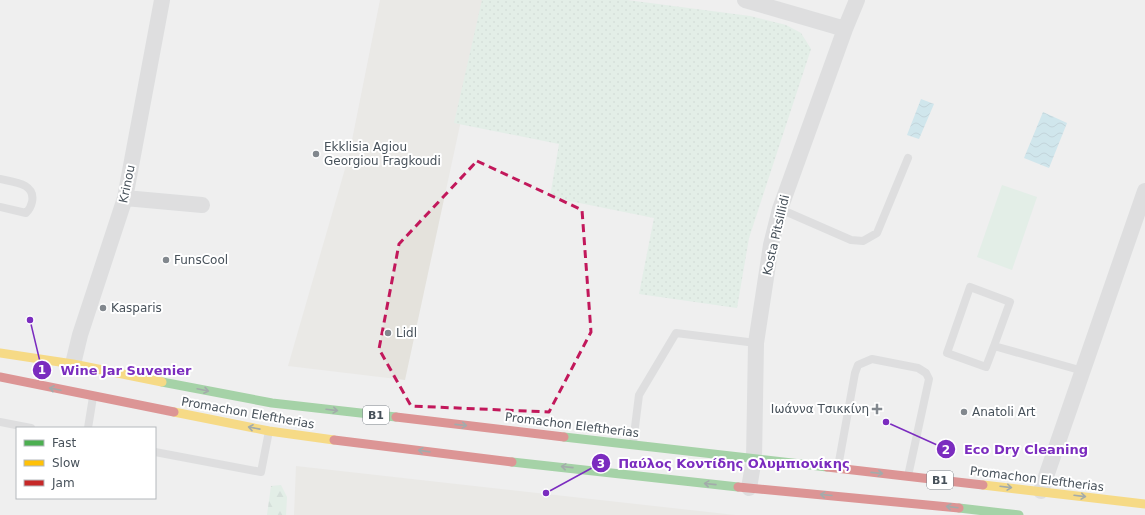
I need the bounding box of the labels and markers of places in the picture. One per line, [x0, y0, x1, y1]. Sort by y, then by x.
place label: Ekklisia Agiou Georgiou Fragkoudi [324, 140, 441, 168]
marker: Ekklisia Agiou Georgiou Fragkoudi [311, 149, 321, 159]
place label: FunsCool [174, 253, 228, 267]
marker: FunsCool [161, 255, 171, 265]
place label: Kasparis [111, 301, 162, 315]
marker: Kasparis [98, 303, 108, 313]
place label: Lidl [396, 326, 417, 340]
marker: Lidl [383, 328, 393, 338]
callout: Wine Jar Suvenier [32, 358, 199, 383]
place label: Ιωάννα Τσικκίνη [771, 402, 869, 416]
marker: Ιωάννα Τσικκίνη [872, 404, 882, 414]
place label: Anatoli Art [972, 405, 1036, 419]
marker: Anatoli Art [959, 407, 969, 417]
callout: Eco Dry Cleaning [936, 437, 1096, 462]
callout: Παύλος Κοντίδης Ολυμπιονίκης [591, 451, 858, 476]

